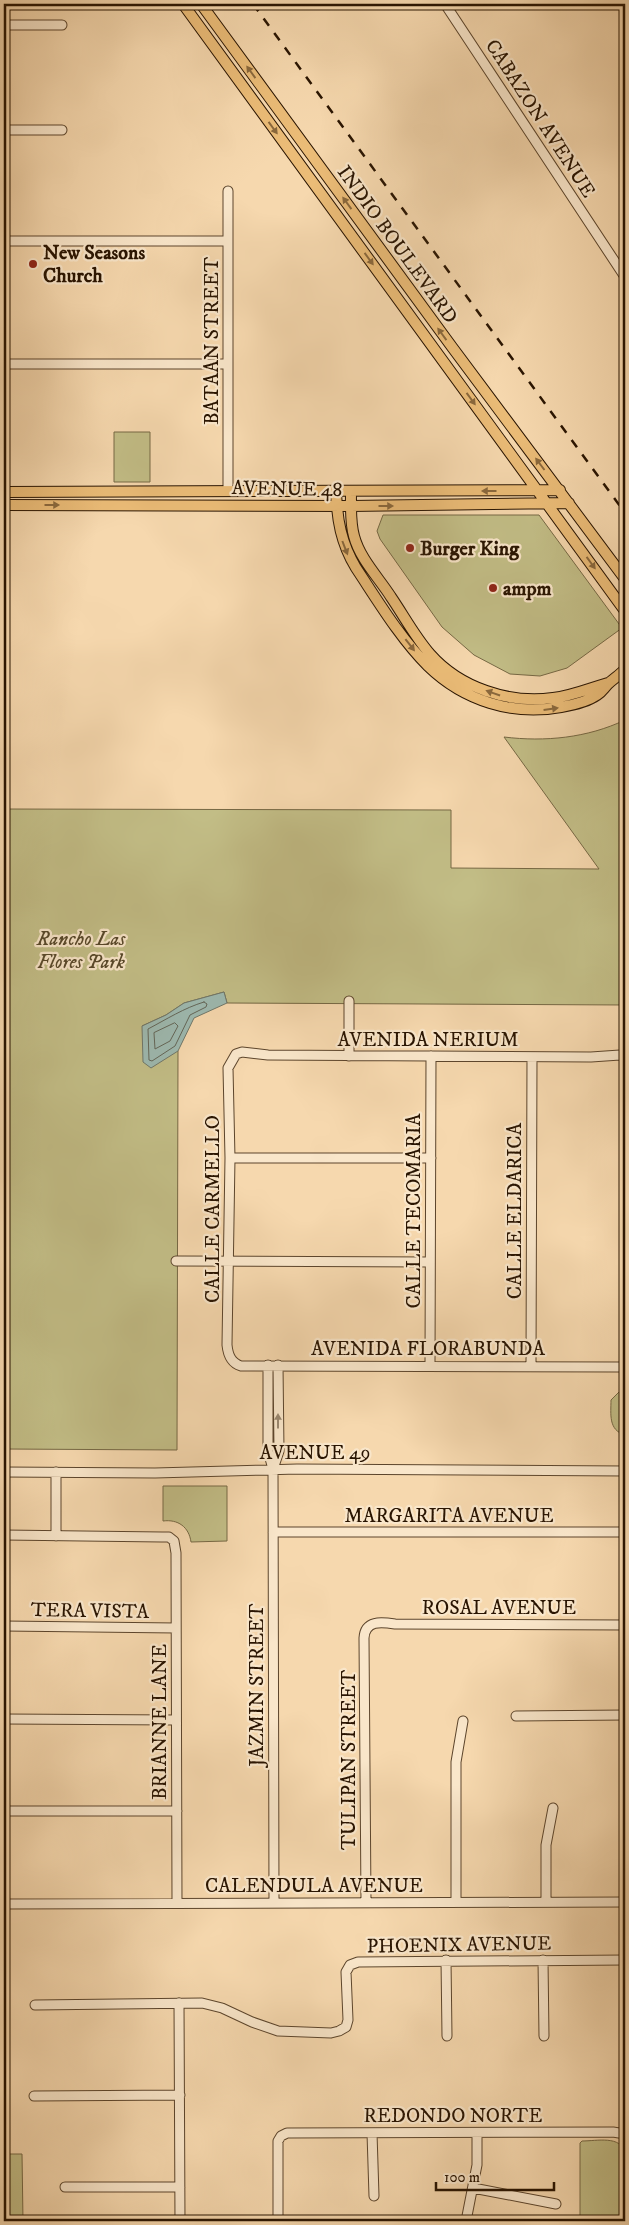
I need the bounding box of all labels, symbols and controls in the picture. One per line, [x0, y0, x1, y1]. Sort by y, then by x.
street label: CABAZON AVENUE [479, 35, 600, 203]
one-way arrow [246, 65, 256, 79]
one-way arrow [268, 121, 278, 135]
street label: INDIO BOULEVARD [331, 161, 463, 329]
one-way arrow [341, 197, 352, 210]
place label: New Seasons Church [43, 241, 145, 289]
one-way arrow [364, 252, 374, 266]
street label: BATAAN STREET [200, 257, 225, 425]
marker: New Seasons Church [27, 258, 39, 270]
one-way arrow [437, 328, 448, 341]
one-way arrow [466, 392, 476, 406]
one-way arrow [535, 457, 545, 471]
street label: AVENUE 48 [231, 476, 343, 503]
one-way arrow [481, 487, 497, 495]
one-way arrow [45, 501, 61, 509]
one-way arrow [378, 502, 394, 510]
place label: Burger King [420, 537, 520, 562]
one-way arrow [342, 540, 349, 555]
marker: Burger King [404, 542, 416, 554]
one-way arrow [586, 556, 596, 570]
place label: ampm [503, 577, 552, 602]
marker: ampm [487, 582, 499, 594]
one-way arrow [405, 638, 416, 651]
one-way arrow [485, 689, 500, 696]
one-way arrow [543, 704, 559, 712]
park label: Rancho Las Flores Park [36, 927, 126, 975]
street label: AVENIDA NERIUM [337, 1028, 519, 1053]
street label: CALLE TECOMARIA [402, 1113, 427, 1309]
street label: CALLE CARMELLO [201, 1115, 226, 1303]
street label: CALLE ELDARICA [503, 1122, 528, 1299]
street label: AVENIDA FLORABUNDA [311, 1337, 545, 1362]
one-way arrow [274, 1413, 282, 1429]
street label: AVENUE 49 [260, 1441, 370, 1466]
street label: MARGARITA AVENUE [344, 1504, 554, 1529]
street label: ROSAL AVENUE [422, 1596, 576, 1621]
street label: TERA VISTA [31, 1598, 150, 1625]
street label: JAZMIN STREET [245, 1604, 270, 1768]
street label: BRIANNE LANE [148, 1644, 173, 1800]
street label: TULIPAN STREET [337, 1670, 362, 1850]
street label: CALENDULA AVENUE [205, 1874, 423, 1899]
street label: PHOENIX AVENUE [366, 1931, 552, 1960]
street label: REDONDO NORTE [364, 2104, 542, 2129]
scale bar [436, 2160, 554, 2192]
text: 100 m [444, 2168, 480, 2187]

